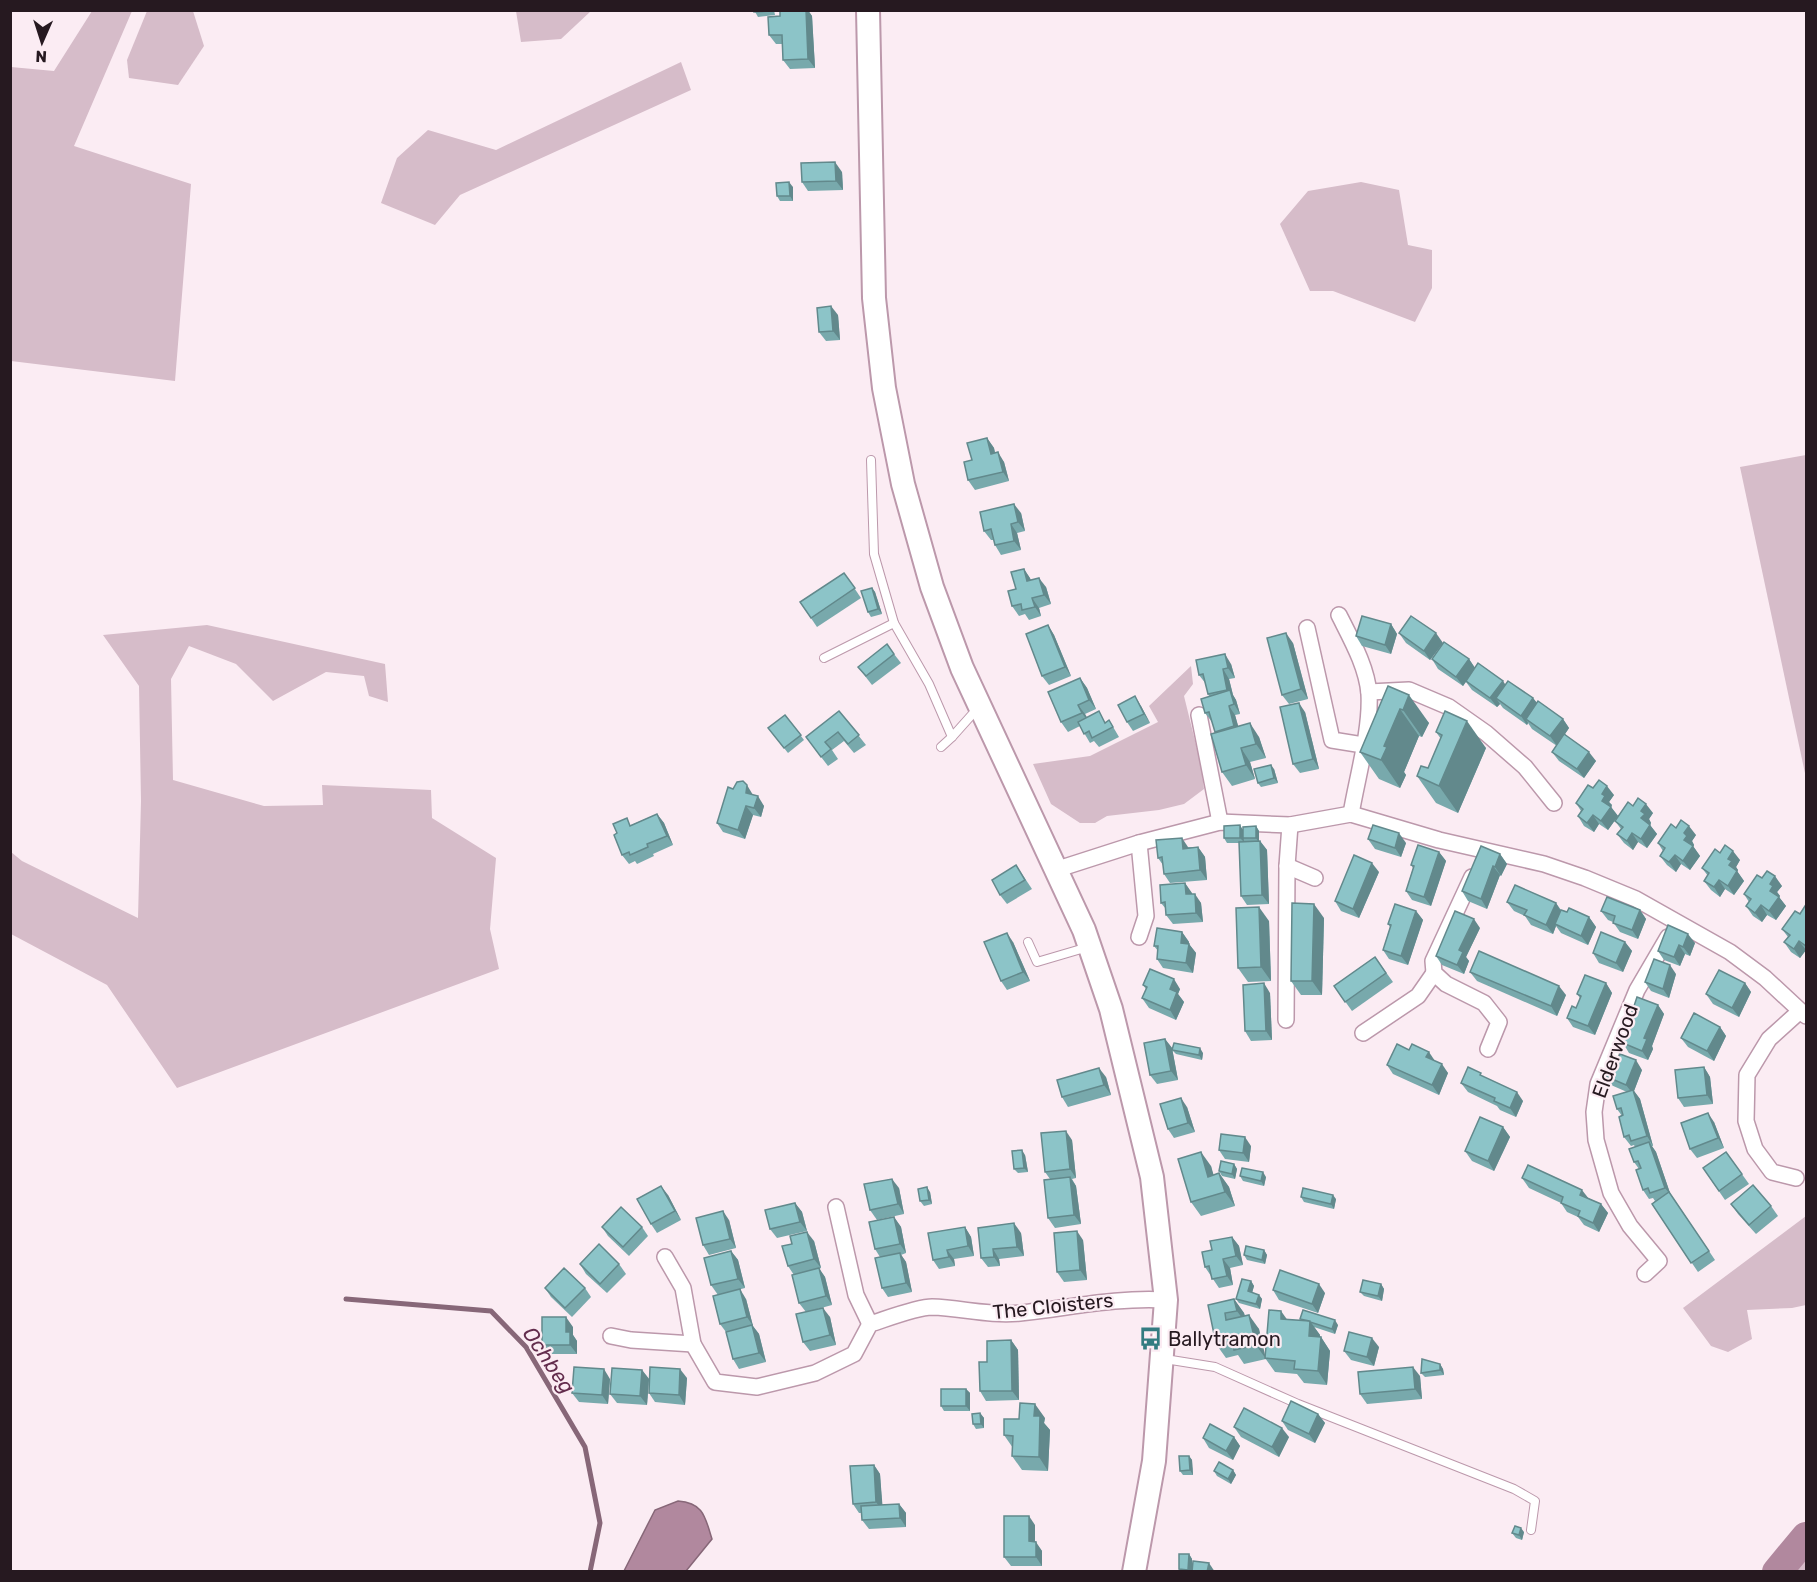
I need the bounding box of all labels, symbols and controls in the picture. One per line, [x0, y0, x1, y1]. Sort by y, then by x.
north arrow [12, 12, 72, 72]
text: N [35, 47, 47, 66]
street label: Elderwood [1587, 1001, 1643, 1101]
street label: The Cloisters [992, 1288, 1114, 1324]
water label: Ochbeg [518, 1322, 580, 1398]
bus stop icon: Ballytramon [1137, 1326, 1163, 1352]
place label: Ballytramon [1168, 1327, 1281, 1351]

